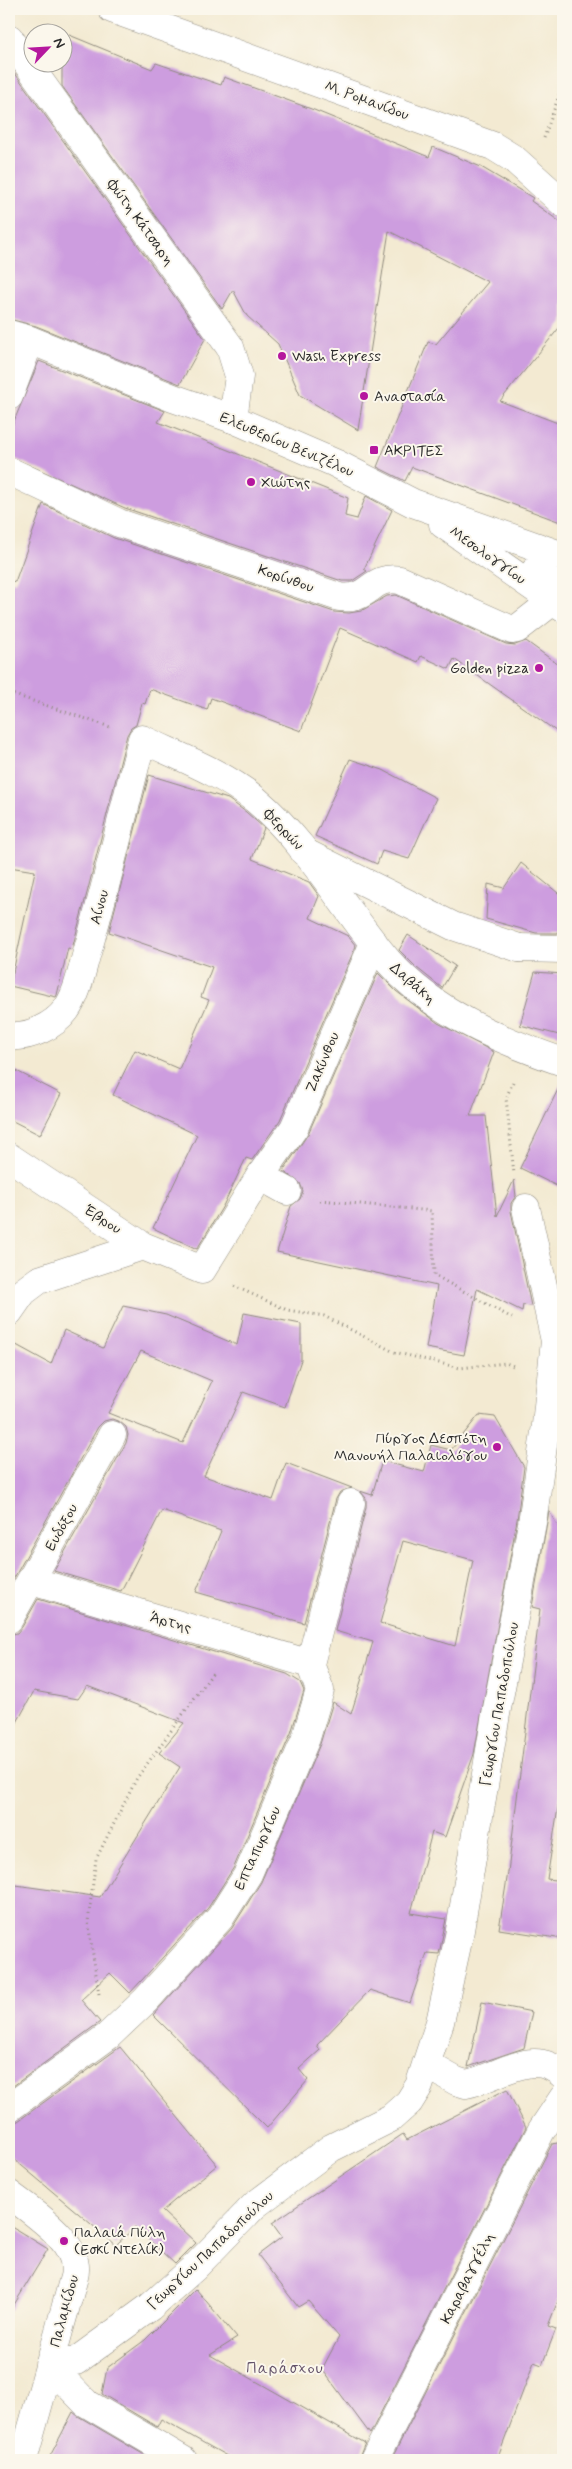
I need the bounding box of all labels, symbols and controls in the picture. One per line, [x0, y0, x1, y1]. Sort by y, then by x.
north arrow [22, 22, 72, 72]
text: N [49, 35, 69, 51]
street label: Μ. Ρομανίδου [322, 76, 412, 126]
street label: Φώτη Κάτσαρη [101, 174, 179, 270]
place label: Wash Express [292, 347, 381, 367]
marker: Wash Express [276, 350, 288, 362]
place label: Αναστασία [374, 387, 446, 407]
marker: Αναστασία [358, 390, 370, 402]
street label: Ελευθερίου Βενιζέλου [216, 408, 357, 482]
place label: ΑΚΡΙΤΕΣ [384, 441, 444, 461]
marker: ΑΚΡΙΤΕΣ [368, 444, 380, 456]
place label: Χιώτης [261, 473, 311, 493]
marker: Χιώτης [245, 476, 257, 488]
street label: Μεσολογγίου [445, 522, 530, 590]
street label: Κορίνθου [255, 560, 317, 598]
place label: Golden pizza [450, 659, 529, 679]
marker: Golden pizza [533, 662, 545, 674]
street label: Φερρών [258, 804, 308, 855]
street label: Αίνου [86, 887, 114, 927]
street label: Δαβάκη [385, 958, 440, 1009]
street label: Ζακύνθου [301, 1029, 345, 1096]
street label: Έβρου [80, 1200, 125, 1239]
place label: Πύργος Δεσπότη Μανουήλ Παλαιολόγου [334, 1429, 487, 1466]
marker: Πύργος Δεσπότη Μανουήλ Παλαιολόγου [491, 1441, 503, 1453]
street label: Ευδόξου [41, 1500, 83, 1555]
street label: Άρτης [148, 1608, 194, 1639]
street label: Γεωργίου Παπαδοπούλου [476, 1620, 524, 1788]
street label: Επταπυργίου [230, 1803, 286, 1894]
street label: Γεωργίου Παπαδοπούλου [143, 2187, 278, 2315]
place label: Παλαιά Πύλη (Εσκί Ντελίκ) [74, 2223, 166, 2260]
street label: Καραβαγγέλη [436, 2229, 500, 2328]
marker: Παλαιά Πύλη (Εσκί Ντελίκ) [58, 2235, 70, 2247]
street label: Παλαμίδου [46, 2273, 84, 2350]
district label: Παράσχου [246, 2358, 324, 2379]

